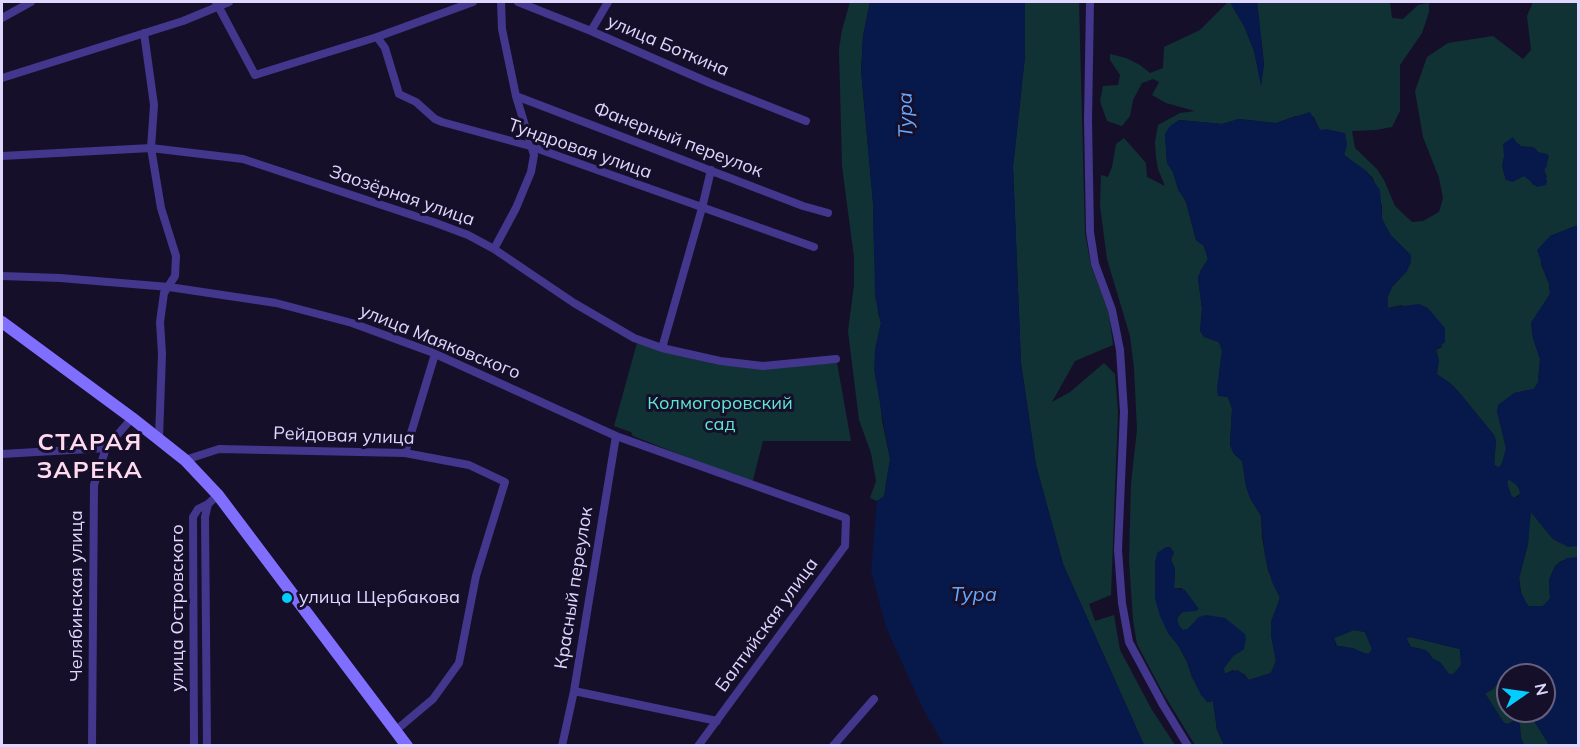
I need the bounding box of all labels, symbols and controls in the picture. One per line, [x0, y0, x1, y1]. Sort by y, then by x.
street label: улица Боткина [604, 11, 732, 81]
water label: Тура [894, 92, 918, 138]
street label: Фанерный переулок [590, 98, 766, 182]
street label: Тундровая улица [505, 114, 655, 184]
street label: Заозёрная улица [327, 161, 477, 231]
street label: улица Маяковского [357, 300, 523, 384]
park label: Колмогоровский сад [647, 393, 793, 436]
street label: Рейдовая улица [273, 423, 415, 449]
district label: СТАРАЯ ЗАРЕКА [37, 429, 143, 485]
street label: Красный переулок [551, 505, 597, 671]
street label: Челябинская улица [66, 510, 88, 682]
street label: улица Островского [167, 524, 189, 692]
street label: Балтийская улица [711, 554, 823, 696]
water label: Тура [951, 583, 997, 607]
place label: улица Щербакова [299, 587, 460, 609]
marker: улица Щербакова [280, 591, 294, 605]
north arrow [1496, 663, 1556, 723]
text: N [1530, 681, 1553, 698]

